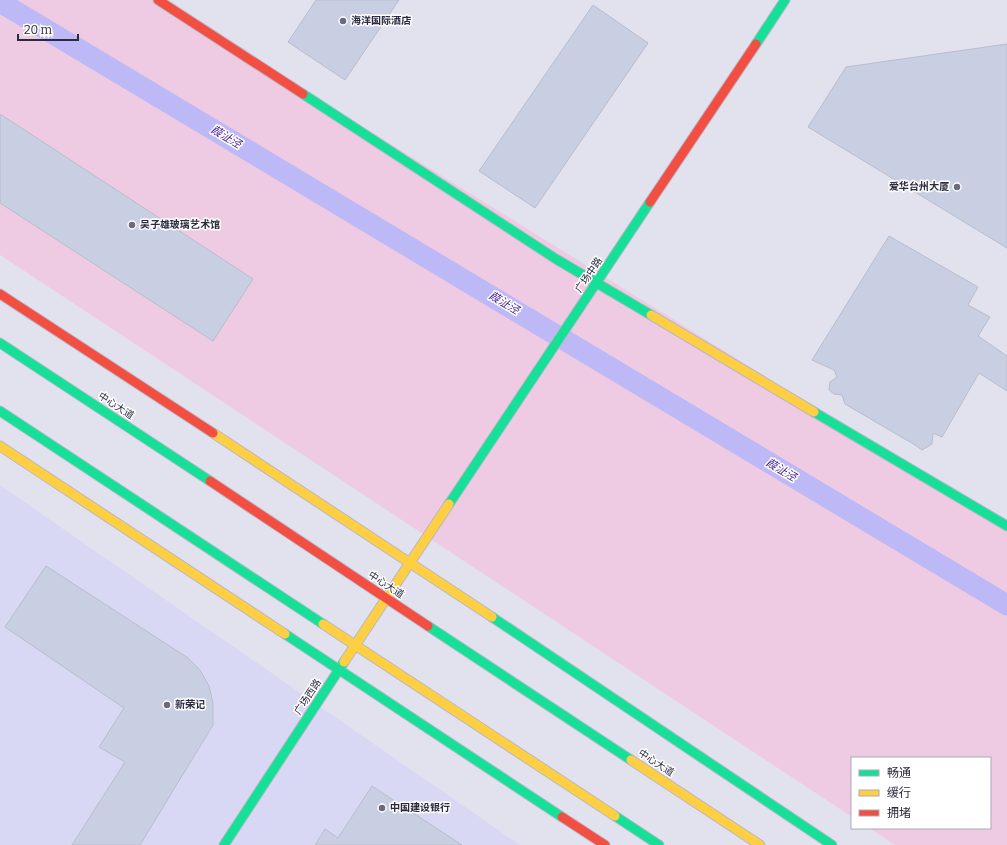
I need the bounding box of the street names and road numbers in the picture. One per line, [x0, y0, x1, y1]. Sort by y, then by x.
street label: 广场中路 [573, 255, 605, 295]
street label: 中心大道 [96, 390, 136, 422]
street label: 中心大道 [366, 569, 406, 601]
street label: 广场西路 [292, 677, 324, 717]
street label: 中心大道 [636, 747, 676, 779]

